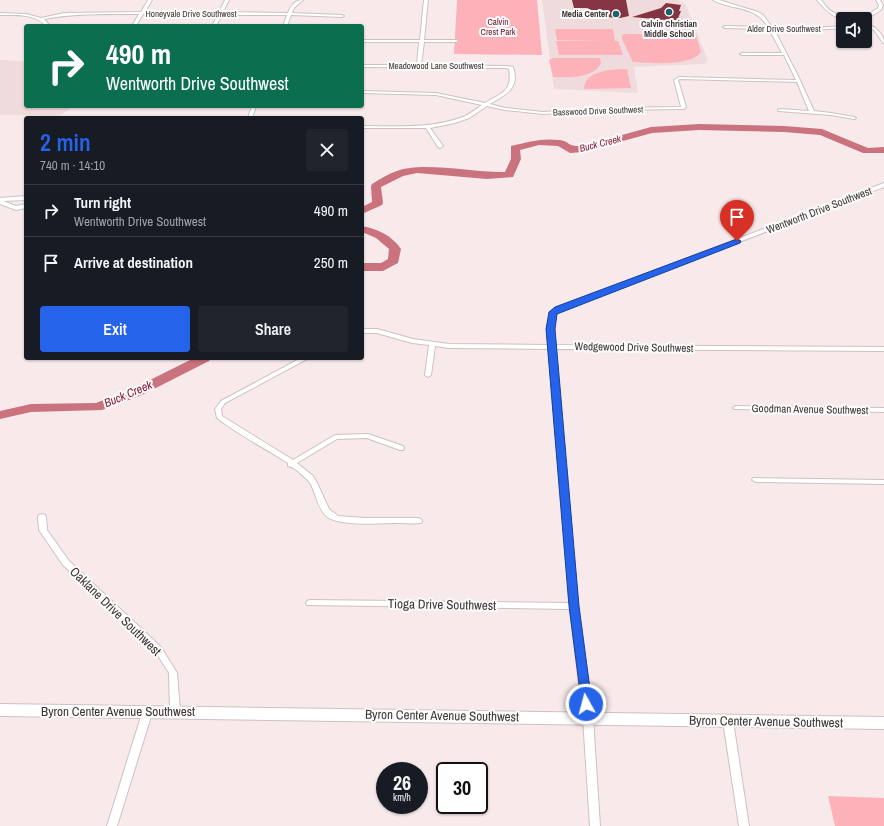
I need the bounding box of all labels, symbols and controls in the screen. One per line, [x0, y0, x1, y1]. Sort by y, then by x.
marker: Calvin Christian Middle School [664, 7, 674, 17]
street label: Honeyvale Drive Southwest [145, 8, 237, 20]
place label: Media Center [562, 8, 608, 20]
marker: Media Center [611, 9, 621, 19]
map controls [836, 12, 872, 48]
button: sound [836, 12, 872, 48]
park label: Calvin Crest Park [481, 16, 516, 38]
place label: Calvin Christian Middle School [641, 18, 698, 40]
street label: Alder Drive Southwest [746, 23, 821, 35]
text: 490 m [106, 35, 171, 73]
icon: right [40, 40, 92, 92]
street label: Meadowood Lane Southwest [388, 60, 484, 72]
text: Wentworth Drive Southwest [106, 71, 289, 96]
street label: Basswood Drive Southwest [553, 103, 643, 119]
text: 2 min [40, 126, 91, 158]
button: close [306, 129, 348, 171]
water label: Buck Creek [578, 132, 623, 155]
text: 740 m · 14:10 [40, 157, 105, 174]
street label: Wentworth Drive Southwest [764, 183, 874, 237]
text: Turn right [74, 192, 131, 213]
icon: right [40, 200, 62, 222]
text: 490 m [314, 200, 348, 221]
pin [720, 200, 754, 241]
icon: arrive [726, 206, 748, 228]
text: Wentworth Drive Southwest [74, 213, 206, 230]
icon: arrive [40, 252, 62, 274]
text: Arrive at destination [74, 252, 193, 273]
text: 250 m [314, 252, 348, 273]
button: Exit [40, 306, 190, 352]
button: Share [198, 306, 348, 352]
street label: Wedgewood Drive Southwest [575, 339, 694, 355]
water label: Buck Creek [101, 376, 156, 411]
street label: Goodman Avenue Southwest [752, 401, 869, 417]
street label: Oaklane Drive Southwest [66, 563, 165, 659]
street label: Tioga Drive Southwest [388, 595, 496, 614]
position arrow [565, 683, 607, 725]
street label: Byron Center Avenue Southwest [41, 703, 195, 720]
street label: Byron Center Avenue Southwest [365, 706, 519, 725]
street label: Byron Center Avenue Southwest [689, 712, 843, 731]
speed limit sign: 30 [436, 762, 488, 814]
text: 26 [393, 769, 411, 796]
text: km/h [393, 791, 411, 804]

